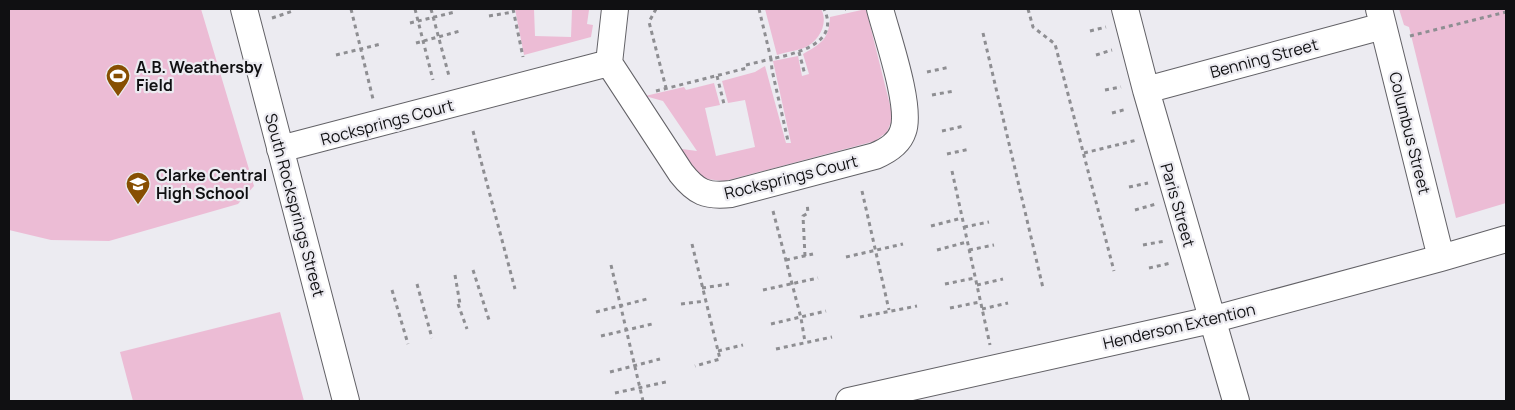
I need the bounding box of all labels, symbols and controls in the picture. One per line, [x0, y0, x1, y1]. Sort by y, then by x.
street label: Benning Street [1208, 33, 1320, 83]
place label: A.B. Weathersby Field [136, 56, 262, 96]
sports icon: A.B. Weathersby Field [105, 63, 131, 97]
street label: Columbus Street [1384, 70, 1436, 196]
street label: Rocksprings Court [318, 94, 456, 150]
street label: South Rocksprings Street [260, 111, 330, 299]
street label: Rocksprings Court [722, 150, 860, 204]
street label: Paris Street [1156, 160, 1200, 250]
place label: Clarke Central High School [156, 164, 267, 204]
school or university icon: Clarke Central High School [125, 171, 151, 205]
street label: Henderson Extention [1101, 298, 1257, 354]

